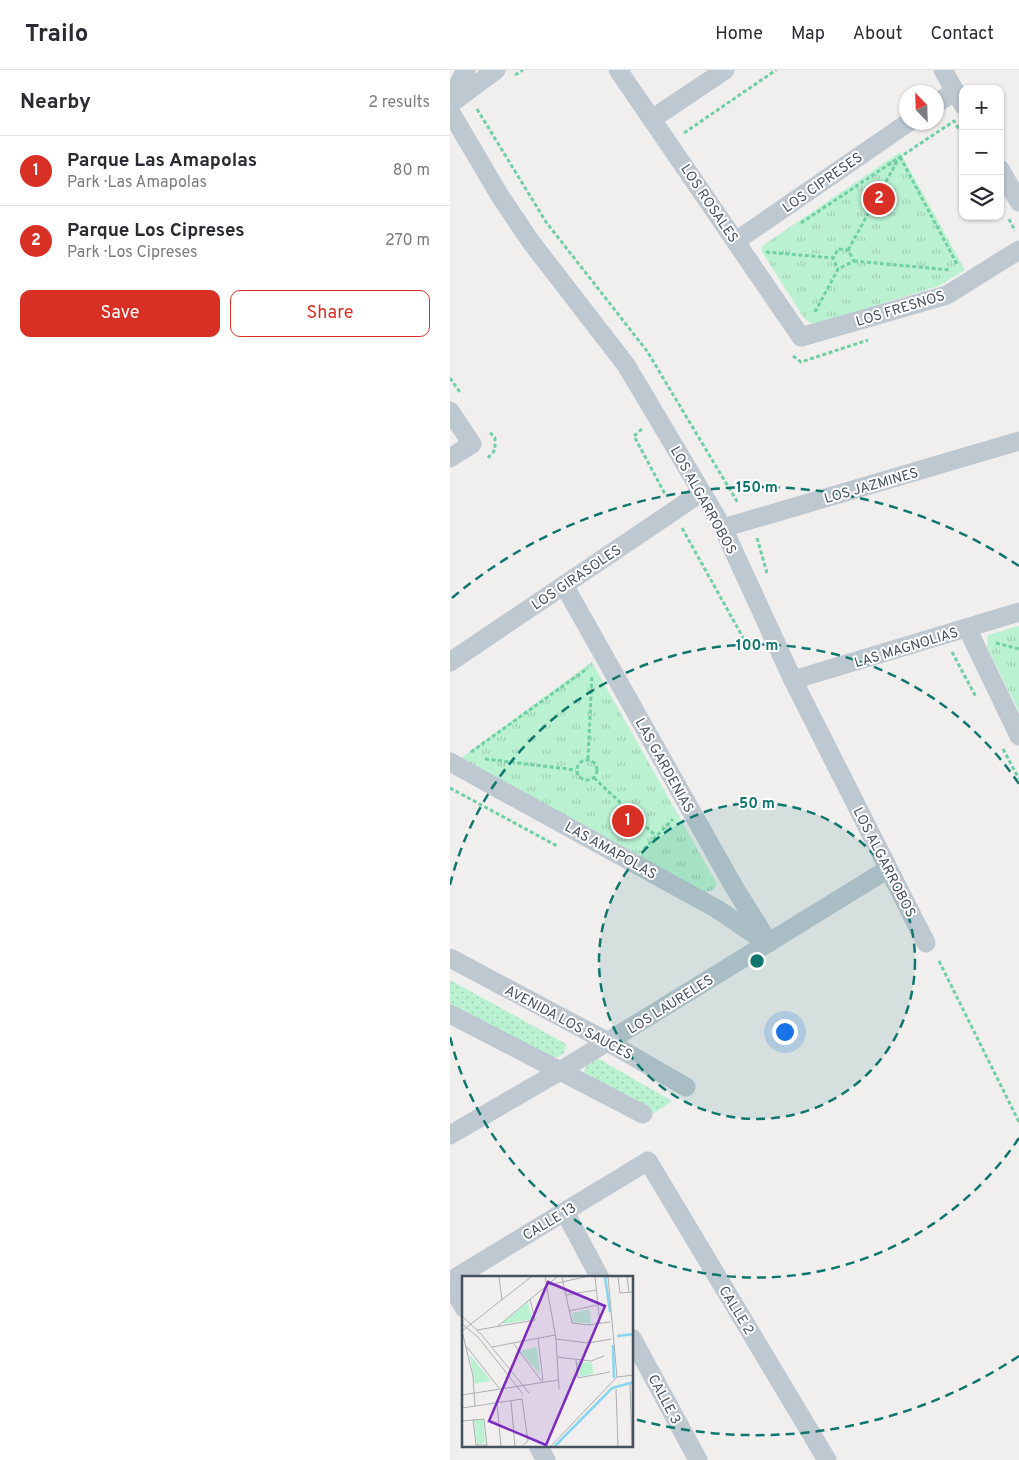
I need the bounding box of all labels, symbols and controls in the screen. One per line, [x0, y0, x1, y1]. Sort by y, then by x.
text: Trailo [25, 20, 88, 50]
text: Home [715, 23, 763, 46]
text: Map [791, 23, 825, 46]
text: About [853, 23, 902, 46]
text: Contact [930, 23, 994, 46]
north arrow [899, 85, 944, 130]
map controls [959, 85, 1004, 220]
button: + [959, 85, 1004, 130]
text: Nearby [20, 89, 91, 116]
text: 2 results [368, 93, 430, 113]
button: − [959, 130, 1004, 175]
text: Parque Las Amapolas [67, 149, 257, 173]
street label: LOS CIPRESES [779, 149, 866, 217]
text: 1 [33, 161, 39, 181]
text: 80 m [393, 161, 430, 181]
street label: LOS ROSALES [676, 161, 741, 246]
text: Park · Las Amapolas [67, 173, 207, 193]
button: layers [959, 175, 1004, 220]
pin: 2 [863, 180, 895, 218]
text: Parque Los Cipreses [67, 219, 245, 243]
text: 2 [31, 231, 41, 251]
text: 270 m [385, 231, 430, 251]
text: Park · Los Cipreses [67, 243, 197, 263]
street label: LOS FRESNOS [854, 288, 947, 331]
button: Save [20, 290, 220, 337]
button: Share [230, 290, 430, 337]
street label: LOS ALGARROBOS [666, 444, 739, 558]
street label: LOS JAZMINES [822, 465, 920, 508]
text: 150 m [736, 479, 778, 498]
street label: LOS GIRASOLES [529, 542, 625, 614]
street label: LAS MAGNOLIAS [852, 625, 960, 672]
text: 100 m [736, 637, 778, 656]
street label: LAS GARDENIAS [631, 715, 697, 816]
text: 50 m [739, 795, 775, 814]
pin: 1 [612, 802, 644, 840]
street label: LOS ALGARROBOS [849, 805, 919, 921]
street label: LAS AMAPOLAS [561, 819, 659, 884]
centre of rings [748, 952, 766, 970]
street label: LOS LAURELES [625, 972, 717, 1039]
street label: AVENIDA LOS SAUCES [502, 982, 635, 1064]
your location [772, 1019, 798, 1045]
street label: CALLE 13 [520, 1200, 579, 1245]
inset map [462, 1276, 634, 1448]
street label: CALLE 2 [715, 1283, 757, 1338]
street label: CALLE 3 [644, 1372, 684, 1427]

